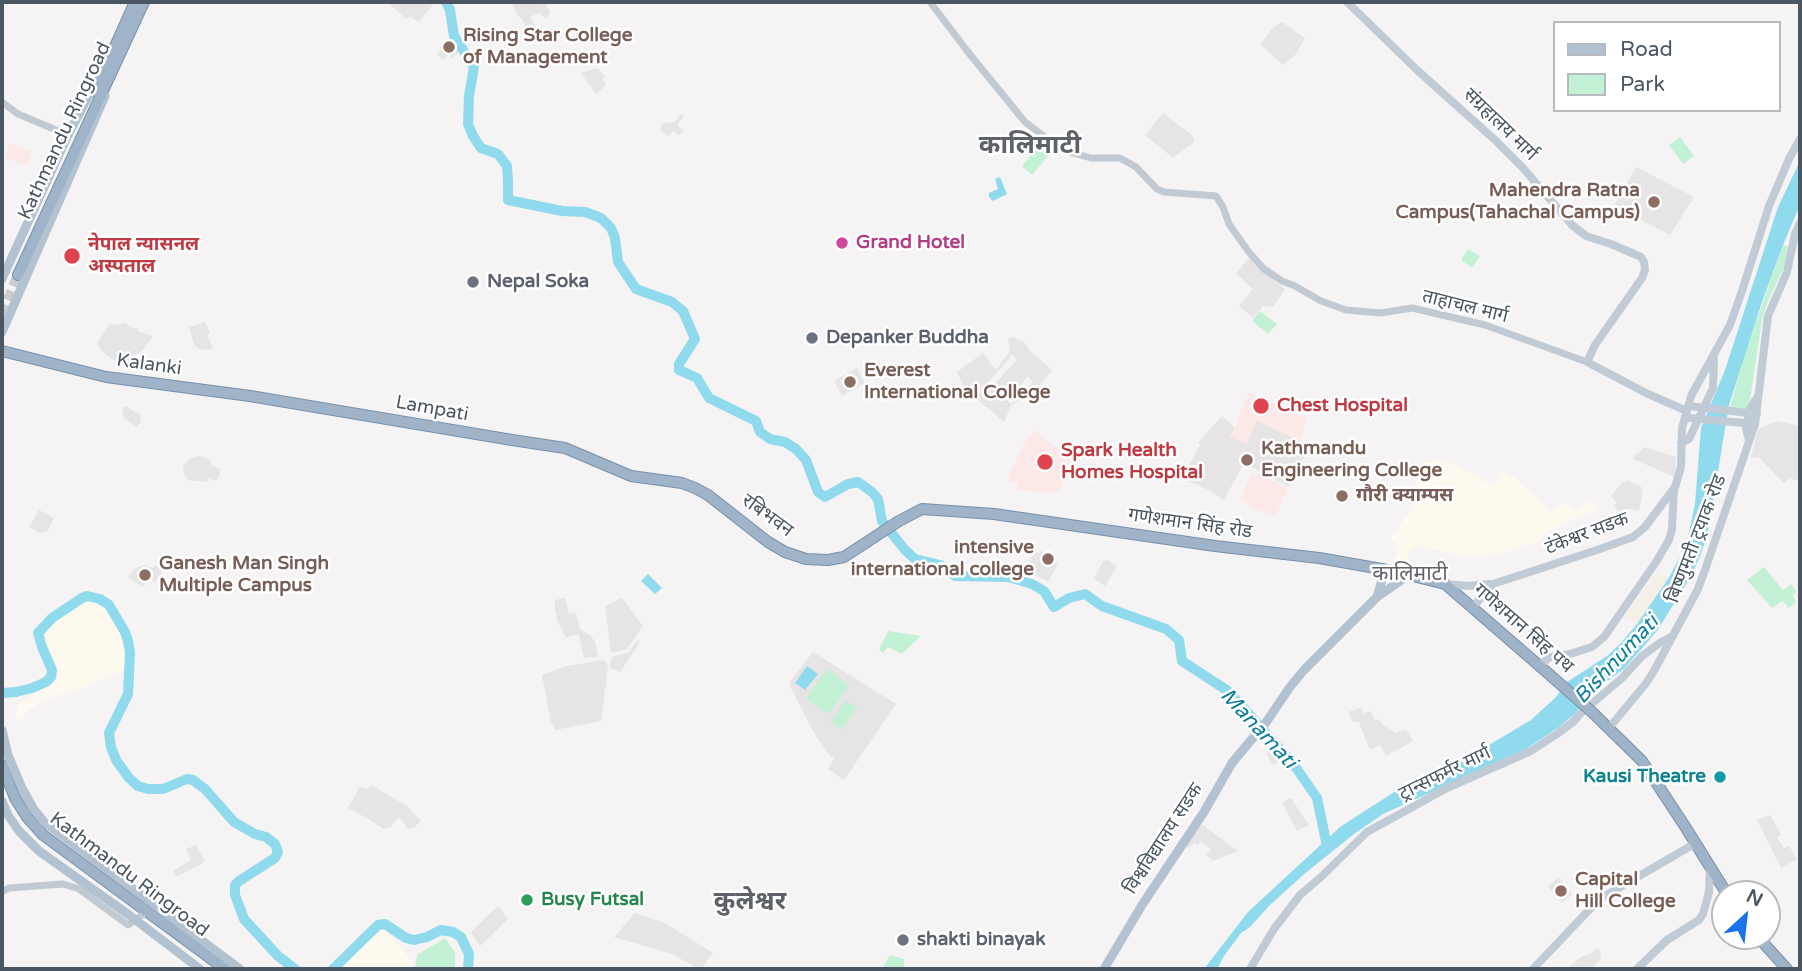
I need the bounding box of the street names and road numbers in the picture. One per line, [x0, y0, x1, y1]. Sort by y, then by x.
street label: Kathmandu Ringroad [14, 39, 116, 223]
street label: संग्रहालय मार्ग [1458, 84, 1542, 166]
street label: ताहाचल मार्ग [1420, 285, 1510, 329]
street label: Kalanki [115, 349, 183, 381]
street label: Lampati [394, 391, 470, 427]
street label: बिष्णुमती ट्रयाक रोड [1662, 472, 1732, 606]
street label: रबिभवन [737, 490, 797, 542]
street label: गणेशमान सिंह रोड [1127, 504, 1253, 544]
street label: टंकेश्वर सडक [1542, 508, 1632, 560]
street label: गणेशमान सिंह पथ [1468, 579, 1578, 679]
street label: ट्रान्सफर्मर मार्ग [1395, 742, 1495, 806]
street label: विश्वविद्यालय सडक [1120, 779, 1208, 899]
street label: Kathmandu Ringroad [45, 808, 213, 942]

